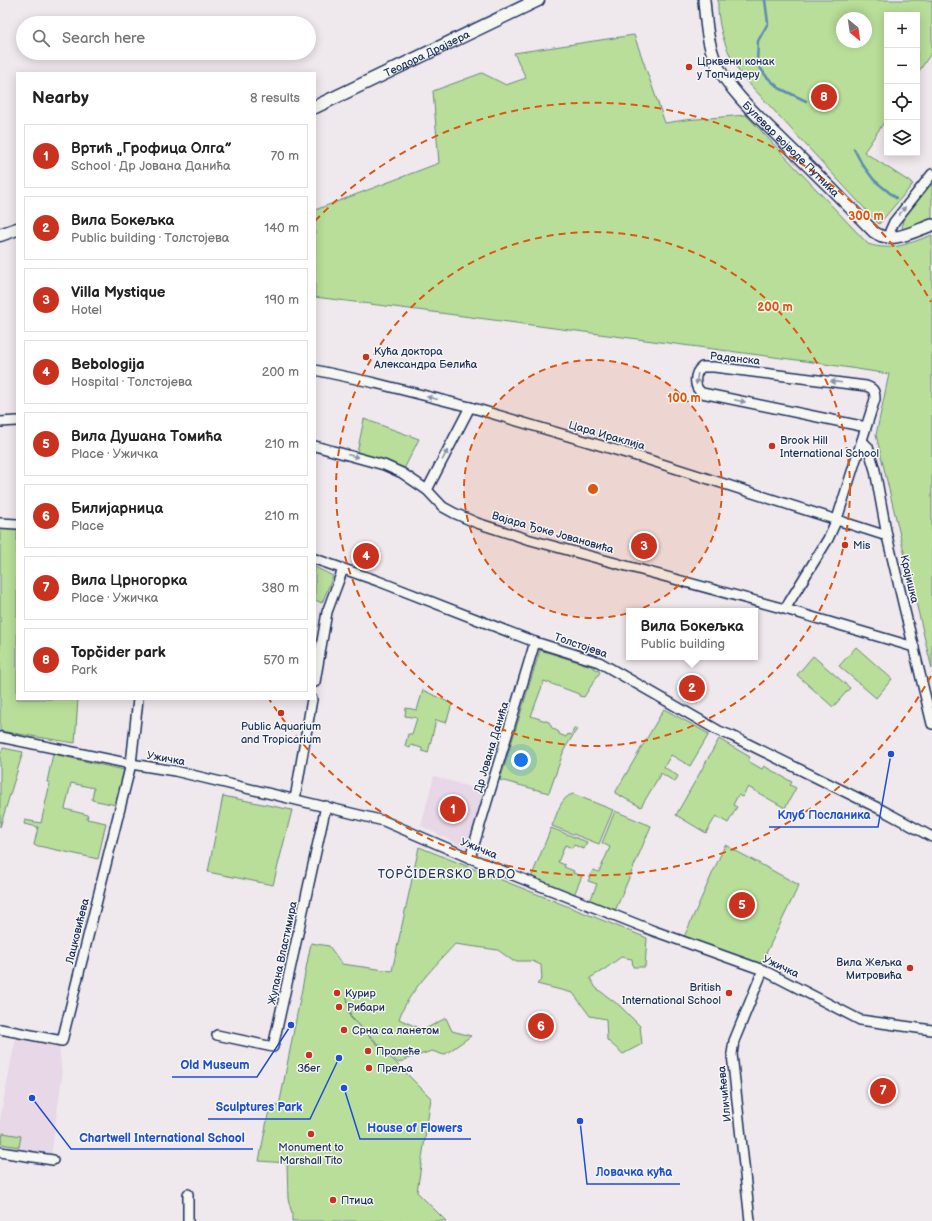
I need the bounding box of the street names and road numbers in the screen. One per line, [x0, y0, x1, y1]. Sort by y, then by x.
street label: Теодора Драјзера [382, 28, 472, 80]
street label: Булевар војводе Путника [740, 99, 842, 200]
street label: Раданска [709, 349, 761, 368]
street label: Цара Ираклија [567, 418, 647, 453]
street label: Вајара Ђоке Јовановића [490, 509, 616, 556]
street label: Крајишка [898, 554, 921, 605]
street label: Толстојева [553, 630, 610, 661]
street label: Др Јована Данића [471, 700, 512, 794]
street label: Ужичка [146, 749, 187, 768]
street label: Ужичка [458, 835, 500, 862]
street label: Лацковићева [63, 896, 92, 966]
street label: Жупана Властимира [265, 900, 300, 1006]
street label: Ужичка [760, 952, 802, 981]
street label: Иличићева [715, 1065, 734, 1123]

